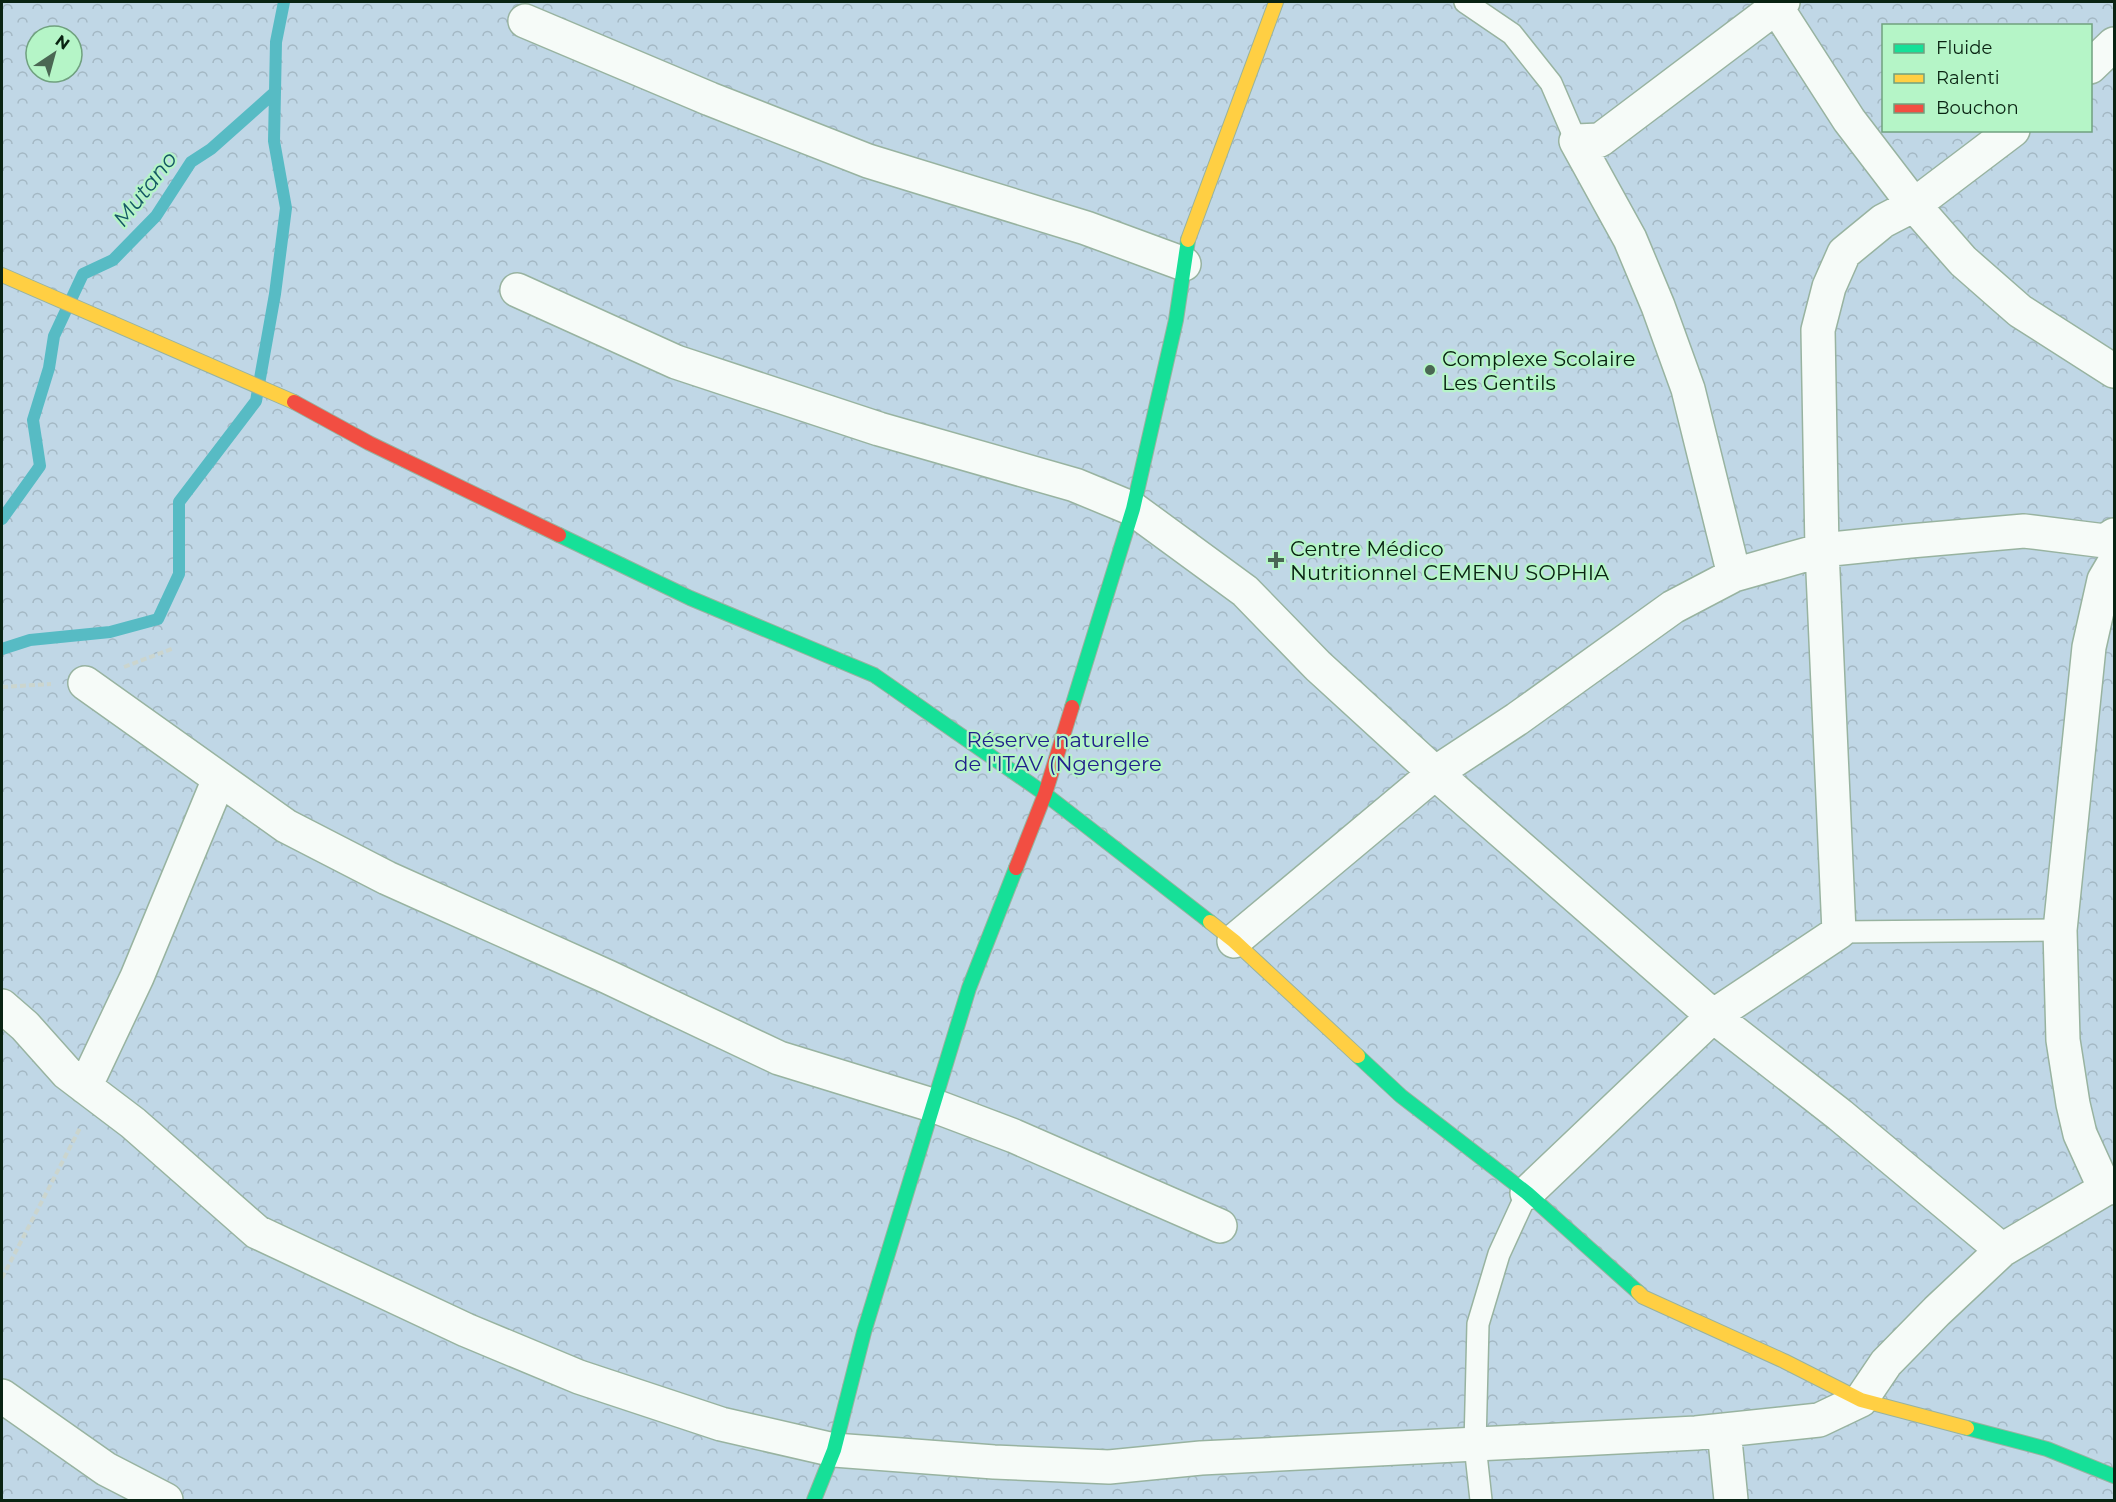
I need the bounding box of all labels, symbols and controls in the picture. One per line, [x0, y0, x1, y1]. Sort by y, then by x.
north arrow [24, 24, 84, 84]
legend [1882, 24, 2092, 132]
text: N [52, 31, 73, 54]
text: Fluide [1936, 37, 1992, 59]
text: Ralenti [1936, 67, 2000, 89]
text: Bouchon [1936, 97, 2019, 119]
water label: Mutano [107, 146, 183, 232]
place label: Complexe Scolaire Les Gentils [1442, 346, 1635, 395]
marker: Complexe Scolaire Les Gentils [1423, 363, 1437, 377]
place label: Centre Médico Nutritionnel CEMENU SOPHIA [1290, 536, 1610, 585]
marker: Centre Médico Nutritionnel CEMENU SOPHIA [1267, 551, 1285, 569]
park label: Réserve naturelle de l'ITAV (Ngengere [954, 727, 1162, 776]

